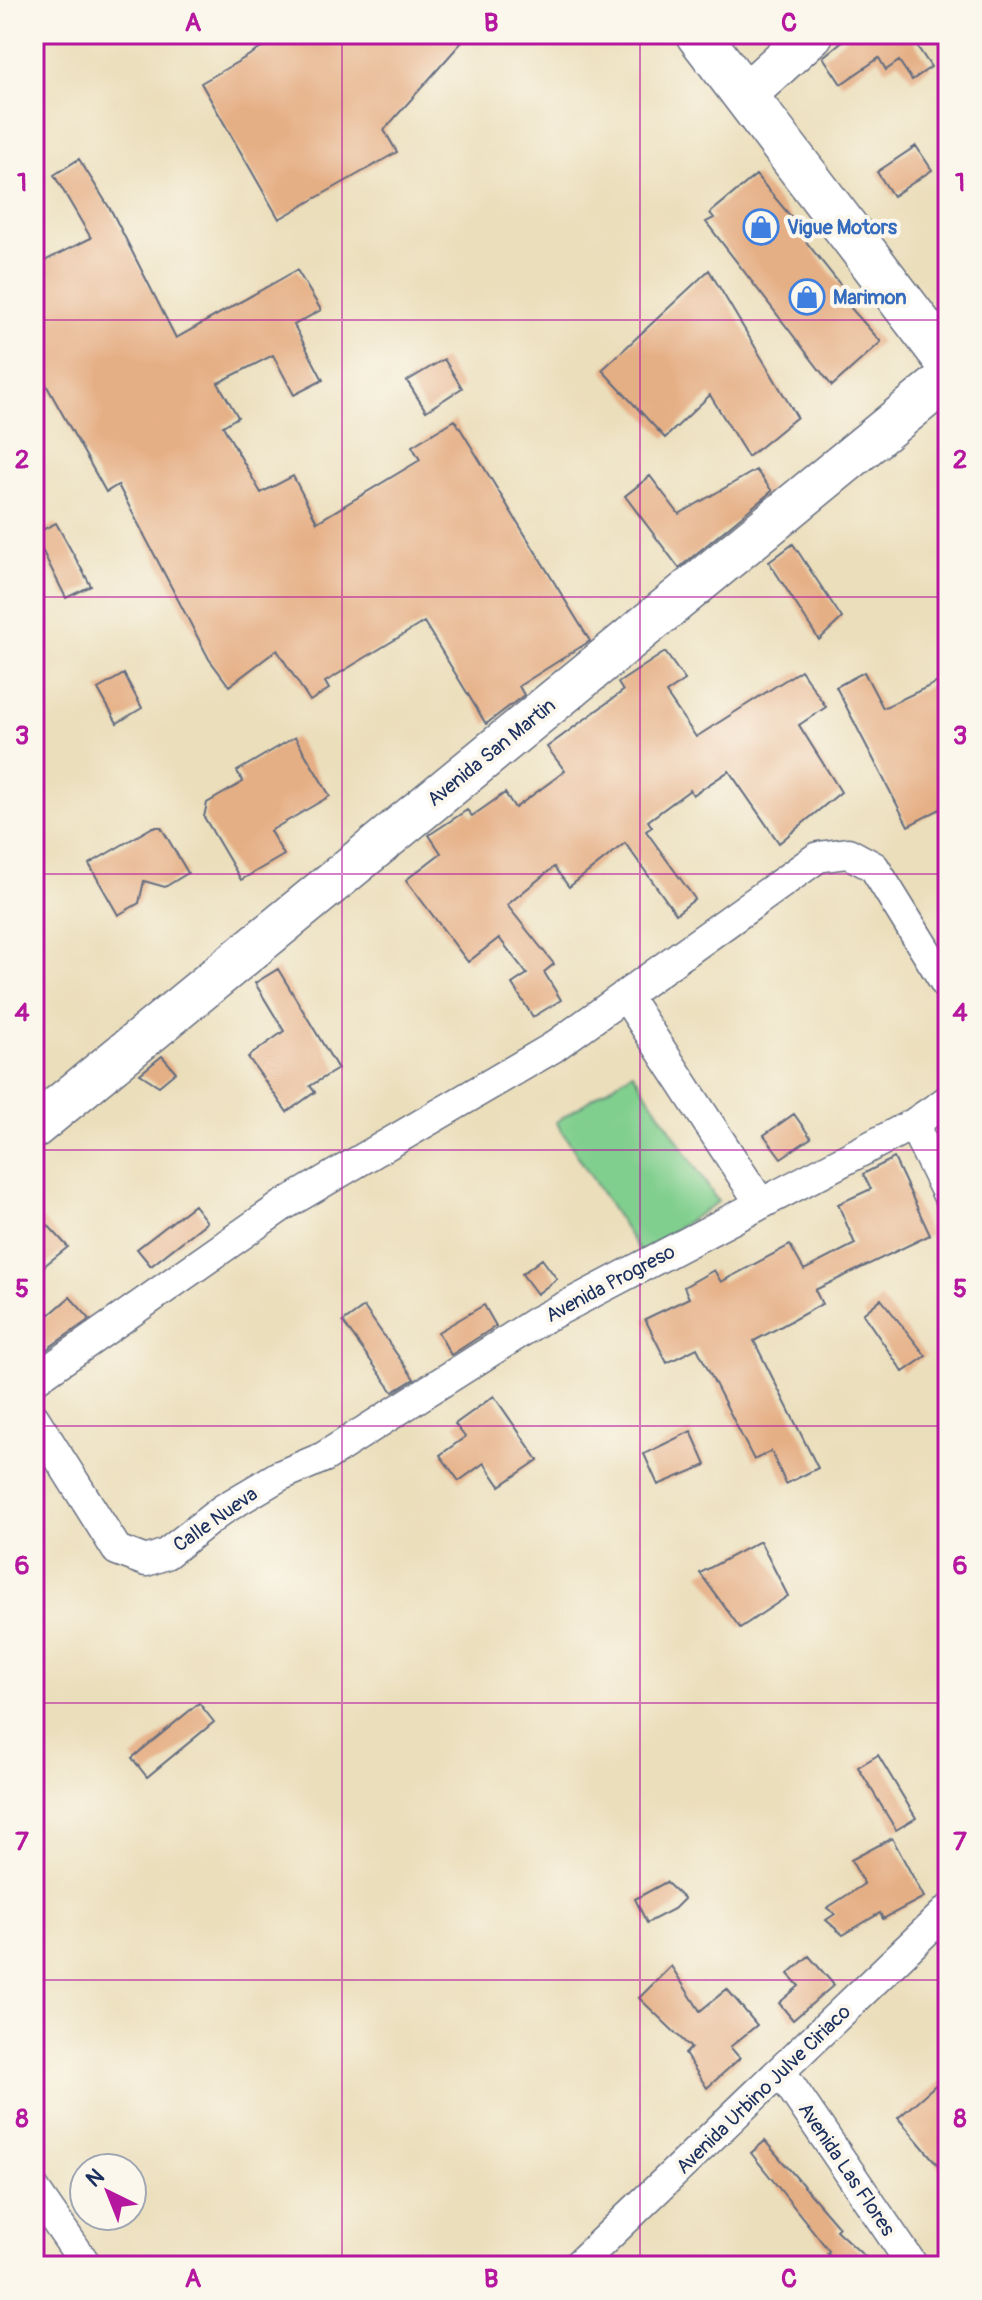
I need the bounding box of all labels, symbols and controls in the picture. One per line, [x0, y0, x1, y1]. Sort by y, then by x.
text: A [185, 7, 202, 39]
text: B [484, 7, 498, 39]
text: C [781, 7, 797, 39]
text: 1 [17, 167, 27, 199]
text: 1 [955, 167, 965, 199]
shop icon: Vigue Motors [742, 208, 780, 246]
place label: Vigue Motors [787, 215, 897, 240]
shop icon: Marimon [788, 278, 826, 316]
place label: Marimon [833, 285, 907, 310]
text: 2 [15, 444, 29, 476]
text: 2 [953, 444, 967, 476]
street label: Avenida San Martin [422, 693, 561, 812]
text: 3 [15, 720, 29, 752]
text: 3 [953, 720, 967, 752]
text: 4 [14, 997, 30, 1029]
text: 4 [952, 997, 968, 1029]
street label: Avenida Progreso [541, 1239, 679, 1328]
text: 5 [15, 1273, 29, 1305]
text: 5 [953, 1273, 967, 1305]
street label: Calle Nueva [168, 1481, 262, 1557]
text: 6 [14, 1550, 30, 1582]
text: 6 [952, 1550, 968, 1582]
text: 7 [15, 1826, 29, 1858]
text: 7 [953, 1826, 967, 1858]
street label: Avenida Urbino Julve Ciriaco [671, 1999, 856, 2179]
street label: Avenida Las Flores [793, 2098, 900, 2241]
text: 8 [15, 2103, 29, 2135]
text: 8 [953, 2103, 967, 2135]
north arrow [68, 2152, 148, 2232]
text: N [80, 2163, 110, 2193]
text: A [185, 2263, 202, 2295]
text: B [484, 2263, 498, 2295]
text: C [781, 2263, 797, 2295]

